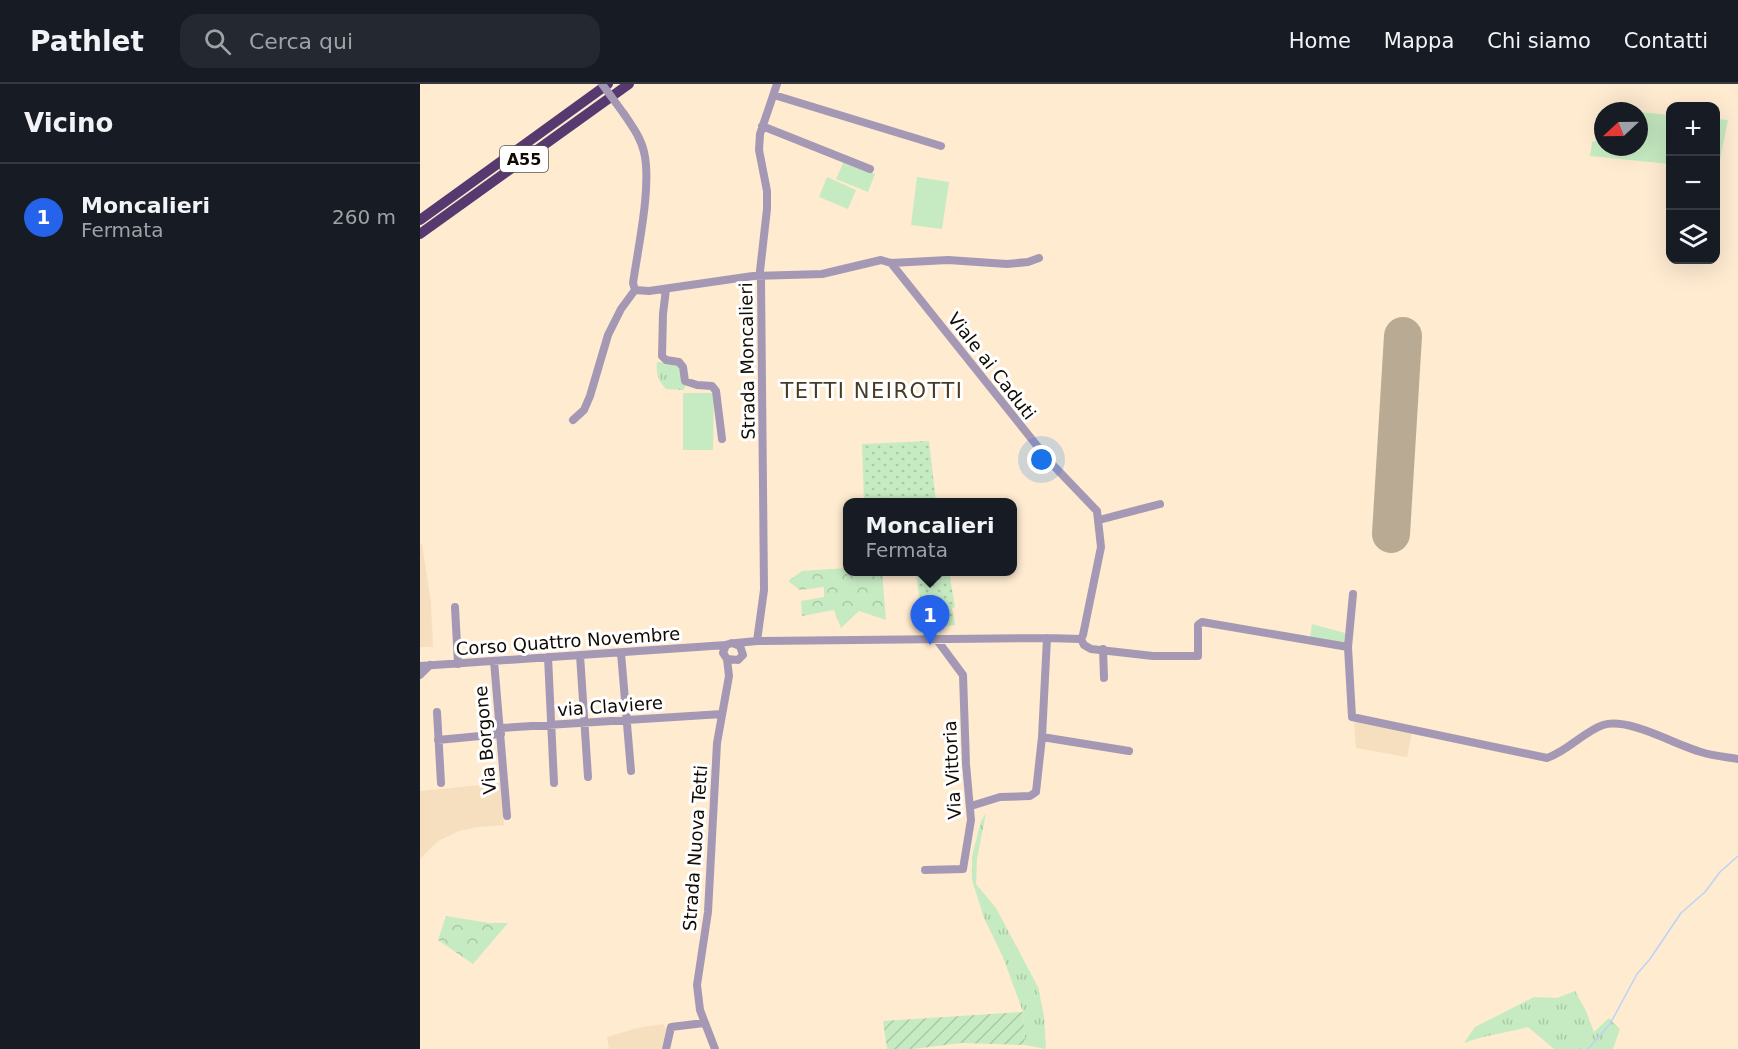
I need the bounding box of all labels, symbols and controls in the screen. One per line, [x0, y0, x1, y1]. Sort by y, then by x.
search box [180, 14, 600, 68]
text: Pathlet [30, 25, 144, 58]
icon: search [201, 25, 234, 58]
text: Cerca qui [249, 29, 353, 54]
text: Home [1289, 29, 1351, 53]
text: Mappa [1384, 29, 1454, 53]
text: Chi siamo [1487, 29, 1591, 53]
text: Contatti [1624, 29, 1708, 53]
north arrow [1594, 102, 1648, 156]
map controls [1666, 102, 1720, 264]
button: + [1666, 102, 1720, 156]
text: Vicino [24, 108, 113, 138]
road number: A55 [500, 146, 548, 172]
button: − [1666, 156, 1720, 210]
text: Moncalieri [81, 193, 210, 218]
text: 1 [37, 205, 50, 229]
text: 260 m [332, 205, 396, 229]
button: layers [1666, 210, 1720, 264]
text: Fermata [81, 218, 163, 242]
street label: Strada Moncalieri [735, 282, 759, 440]
street label: Viale ai Caduti [944, 308, 1040, 424]
district label: TETTI NEIROTTI [779, 379, 964, 403]
your location [1027, 445, 1056, 474]
popup [843, 498, 1017, 576]
text: Moncalieri [866, 513, 994, 538]
text: Fermata [866, 538, 948, 562]
pin: 1 [910, 596, 950, 645]
street label: Corso Quattro Novembre [455, 623, 681, 659]
street label: Via Borgone [470, 685, 500, 795]
street label: via Claviere [556, 692, 664, 720]
street label: Via Vittoria [939, 720, 965, 820]
street label: Strada Nuova Tetti [679, 764, 711, 932]

